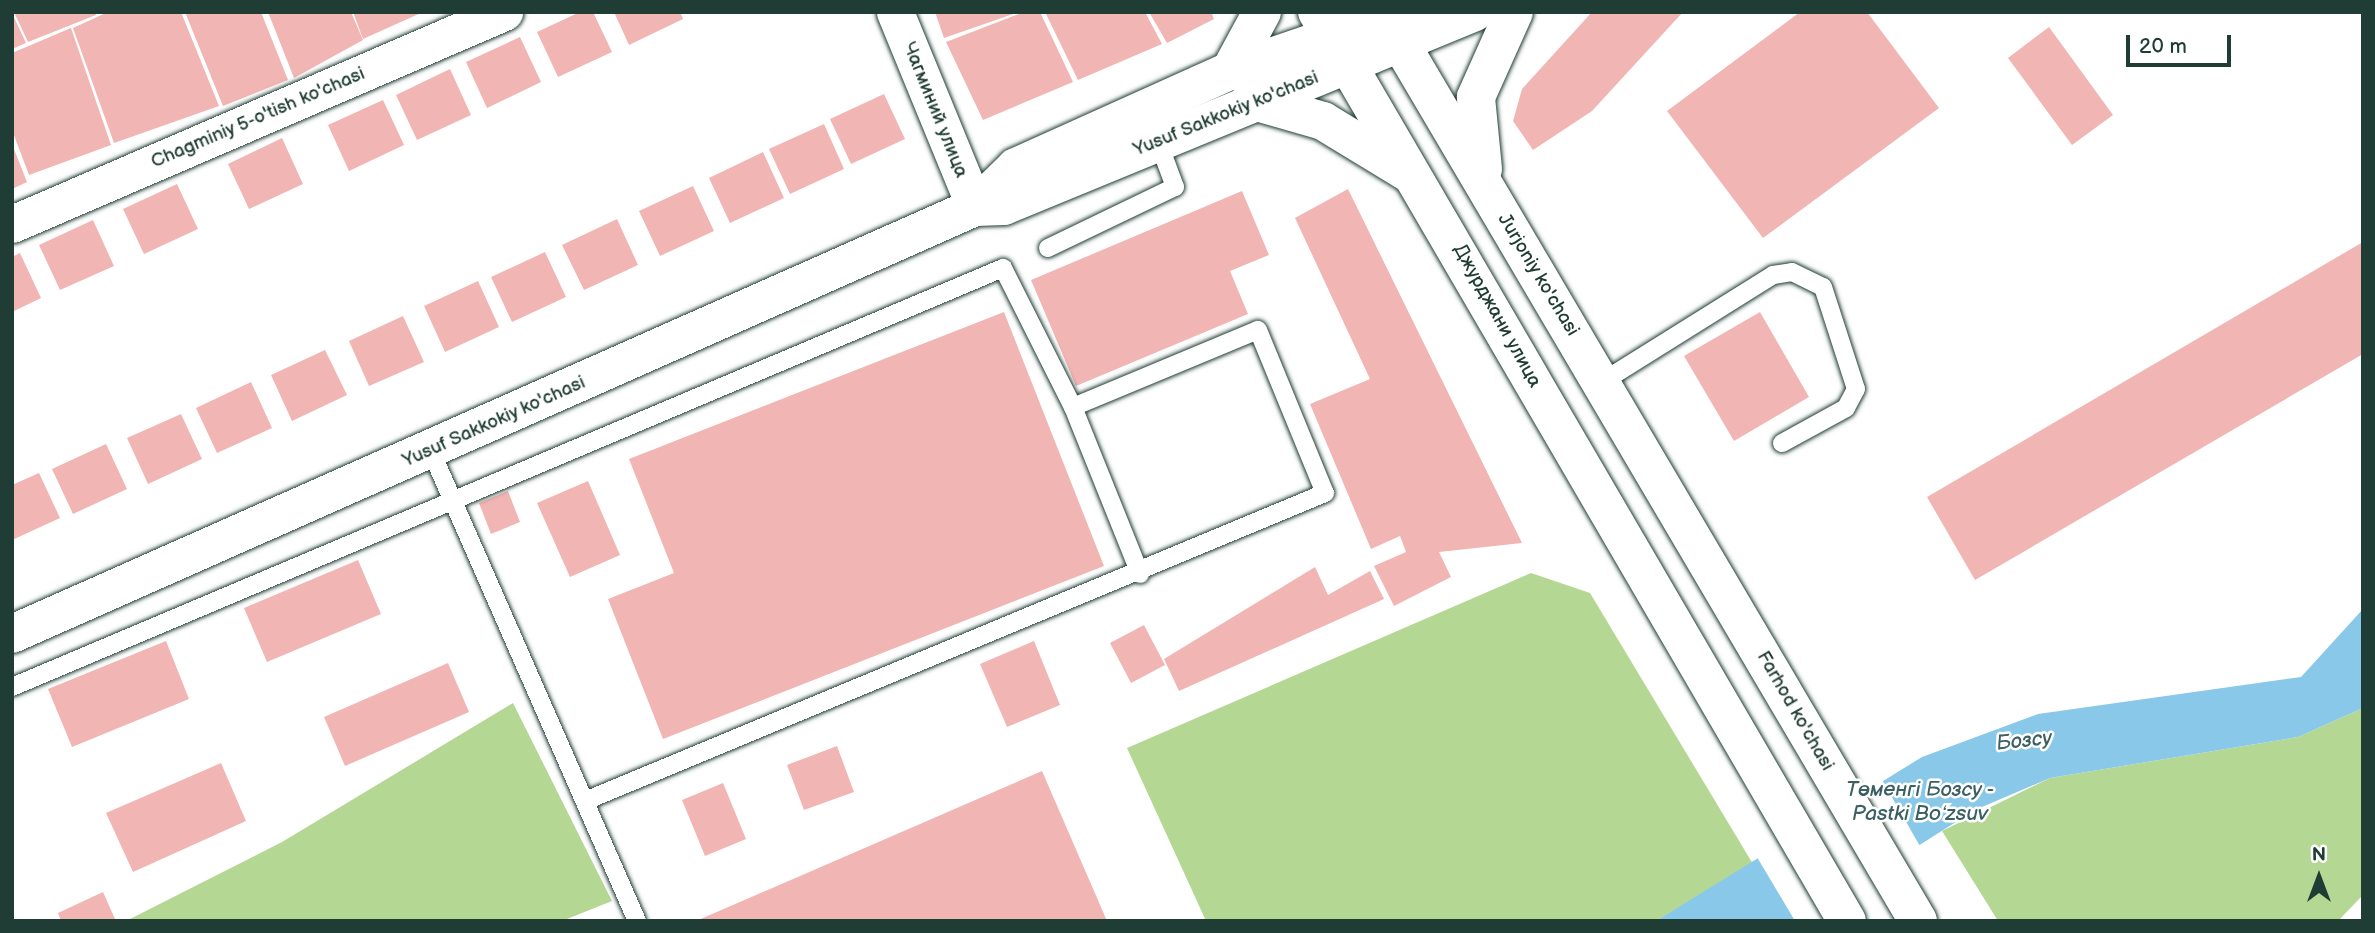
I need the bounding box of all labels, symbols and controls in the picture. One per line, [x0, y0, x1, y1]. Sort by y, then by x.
scale bar [2130, 21, 2235, 65]
text: 20 m [2139, 34, 2187, 59]
street label: Чагминий улица [897, 39, 973, 181]
street label: Chagminiy 5-o'tish ko'chasi [147, 62, 369, 174]
street label: Yusuf Sakkokiy ko'chasi [1129, 66, 1323, 162]
street label: Jurjoniy ko'chasi [1492, 209, 1584, 341]
street label: Джурджани улица [1448, 240, 1546, 392]
street label: Yusuf Sakkokiy ko'chasi [398, 371, 590, 473]
street label: Farhod ko'chasi [1752, 647, 1838, 775]
water label: Бозсу [1995, 726, 2053, 756]
water label: Төменгі Бозсу - Pastki Boʻzsuv [1845, 777, 1995, 827]
north arrow [2284, 842, 2354, 912]
text: N [2312, 844, 2326, 867]

